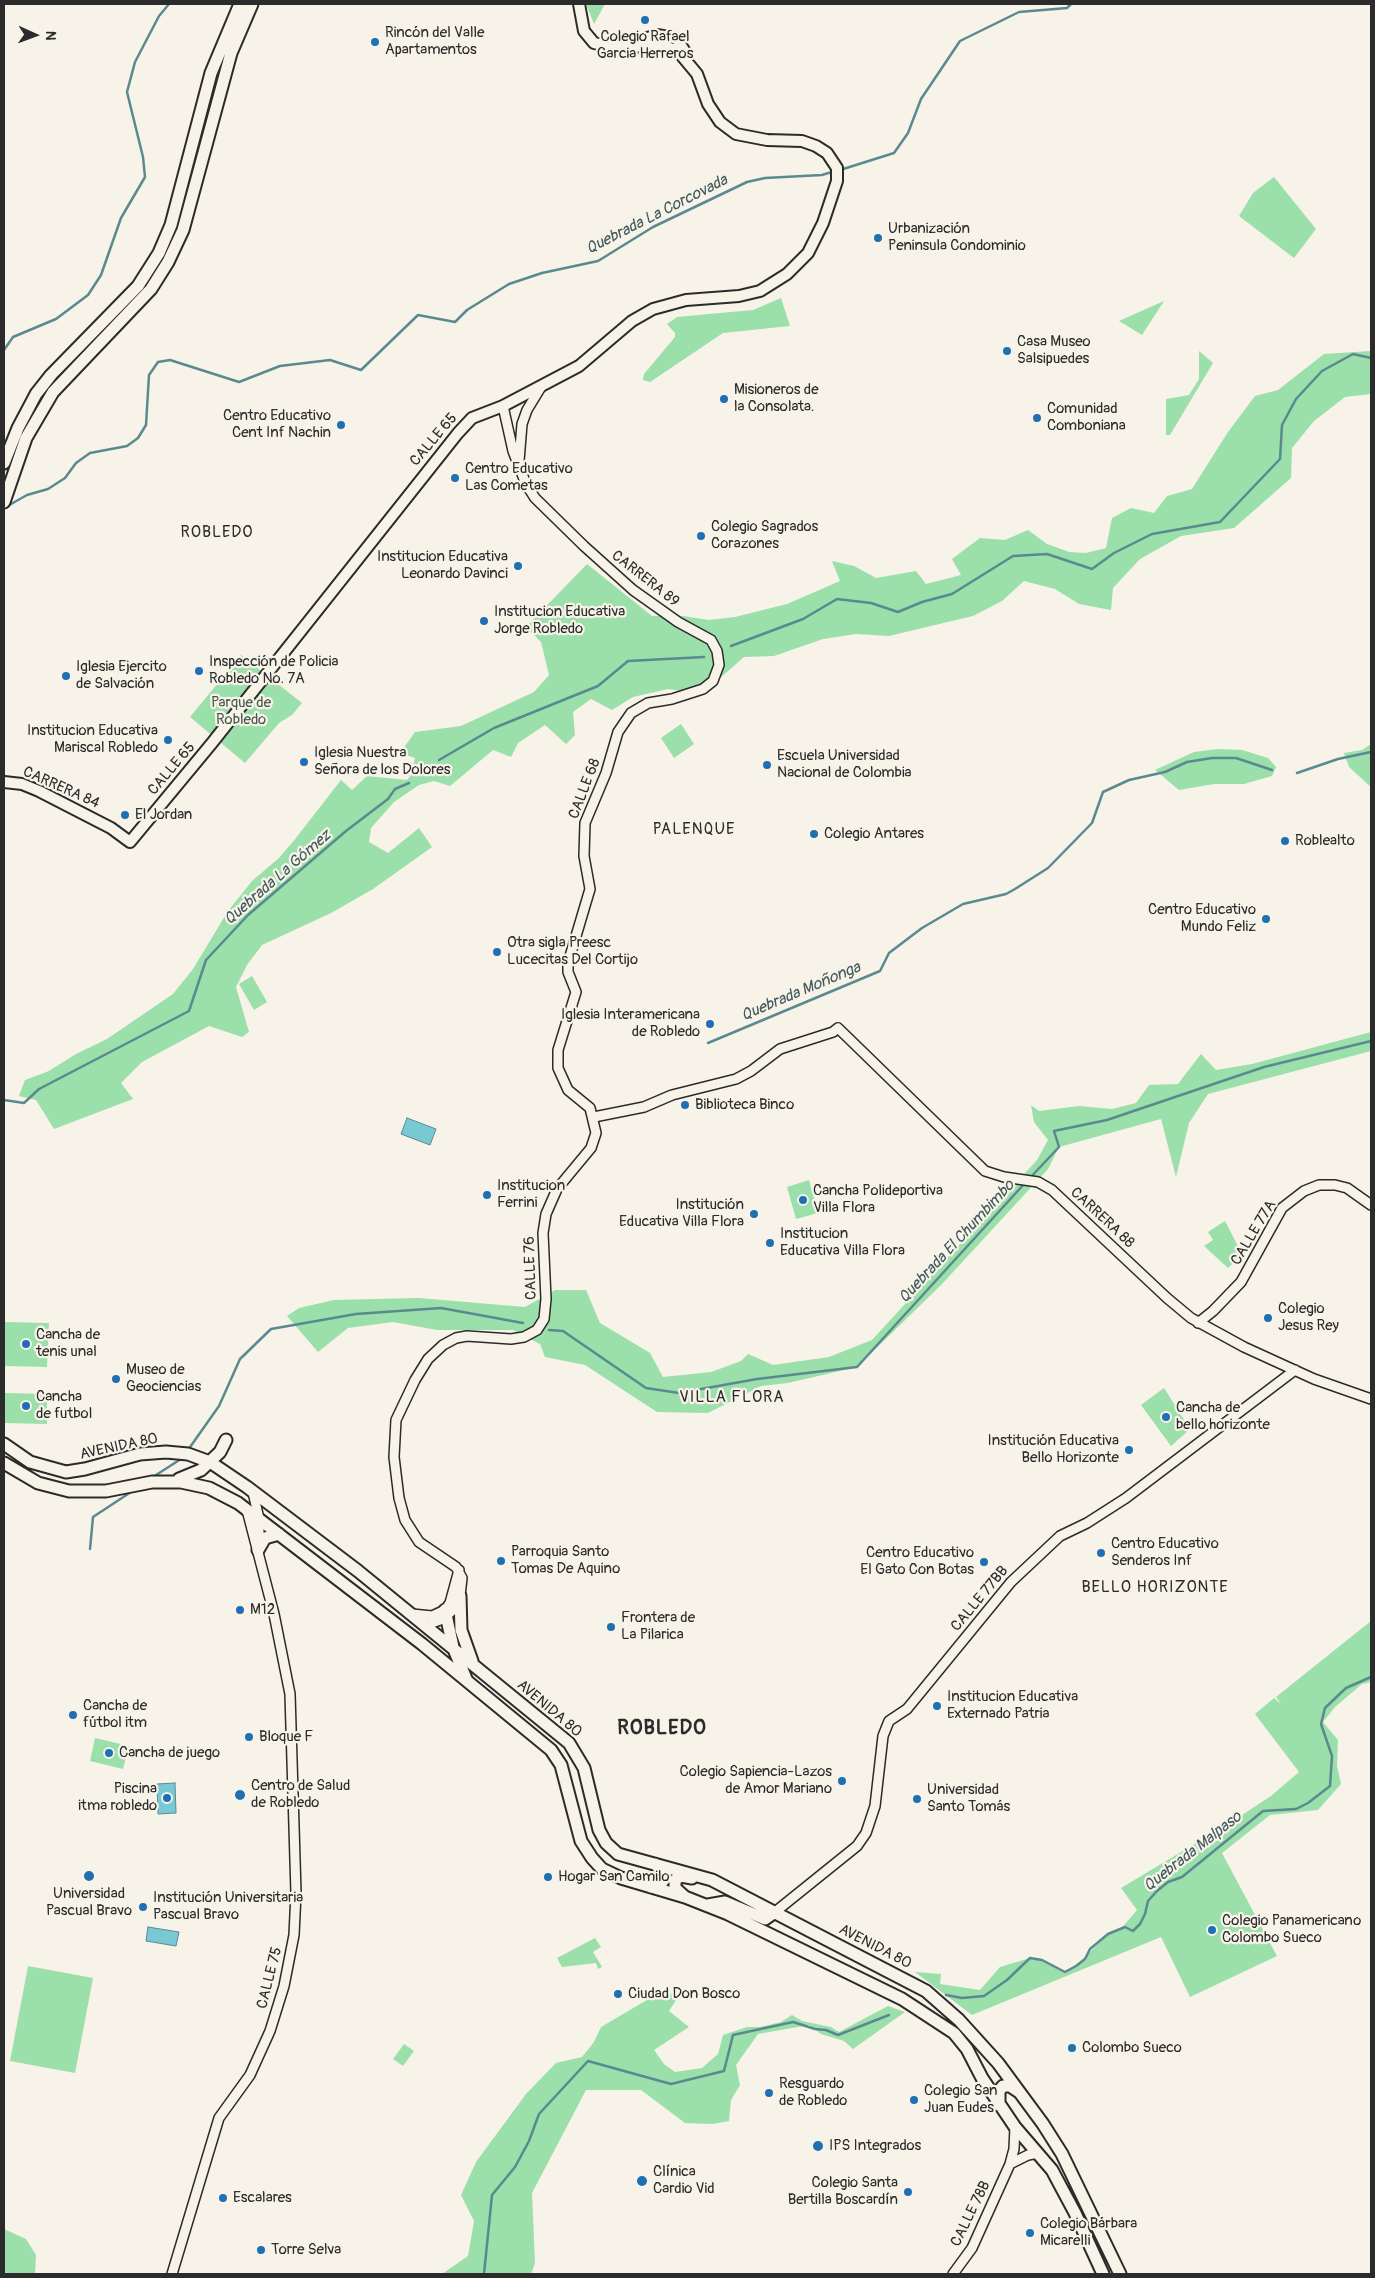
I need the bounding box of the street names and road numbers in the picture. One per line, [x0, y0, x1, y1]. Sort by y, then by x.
street label: CALLE 65 [407, 410, 461, 470]
street label: CARRERA 89 [607, 547, 683, 611]
street label: CALLE 65 [145, 739, 199, 799]
street label: CALLE 68 [565, 756, 605, 822]
street label: CARRERA 84 [20, 763, 102, 813]
street label: CARRERA 88 [1066, 1184, 1138, 1252]
street label: CALLE 77A [1228, 1197, 1280, 1269]
street label: CALLE 76 [521, 1236, 541, 1300]
street label: AVENIDA 80 [78, 1430, 160, 1464]
street label: CALLE 77BB [947, 1563, 1013, 1635]
street label: AVENIDA 80 [513, 1677, 585, 1741]
street label: AVENIDA 80 [836, 1921, 914, 1973]
street label: CALLE 75 [254, 1945, 286, 2011]
street label: CALLE 78B [947, 2178, 995, 2250]

